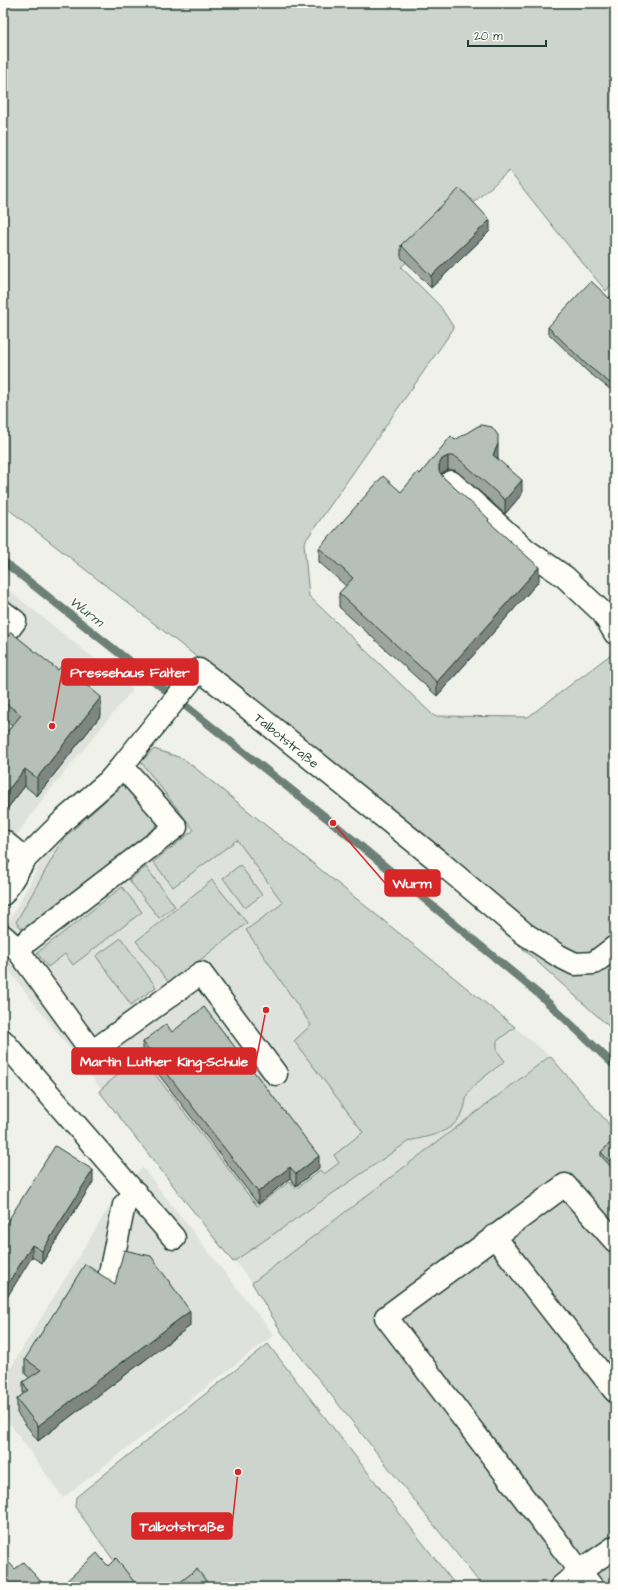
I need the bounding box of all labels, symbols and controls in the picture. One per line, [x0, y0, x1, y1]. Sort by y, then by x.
scale bar [468, 22, 546, 48]
text: 20 m [474, 28, 503, 45]
water label: Wurm [65, 592, 110, 633]
callout: Pressehaus Falter [62, 659, 198, 685]
text: Pressehaus Falter [70, 663, 190, 683]
street label: Talbotstraße [250, 709, 323, 772]
callout: Wurm [385, 870, 440, 896]
text: Wurm [392, 874, 433, 894]
callout: Martin Luther King-Schule [72, 1048, 256, 1074]
text: Martin Luther King-Schule [80, 1052, 248, 1073]
callout: Talbotstraße [132, 1513, 232, 1539]
text: Talbotstraße [139, 1517, 225, 1537]

